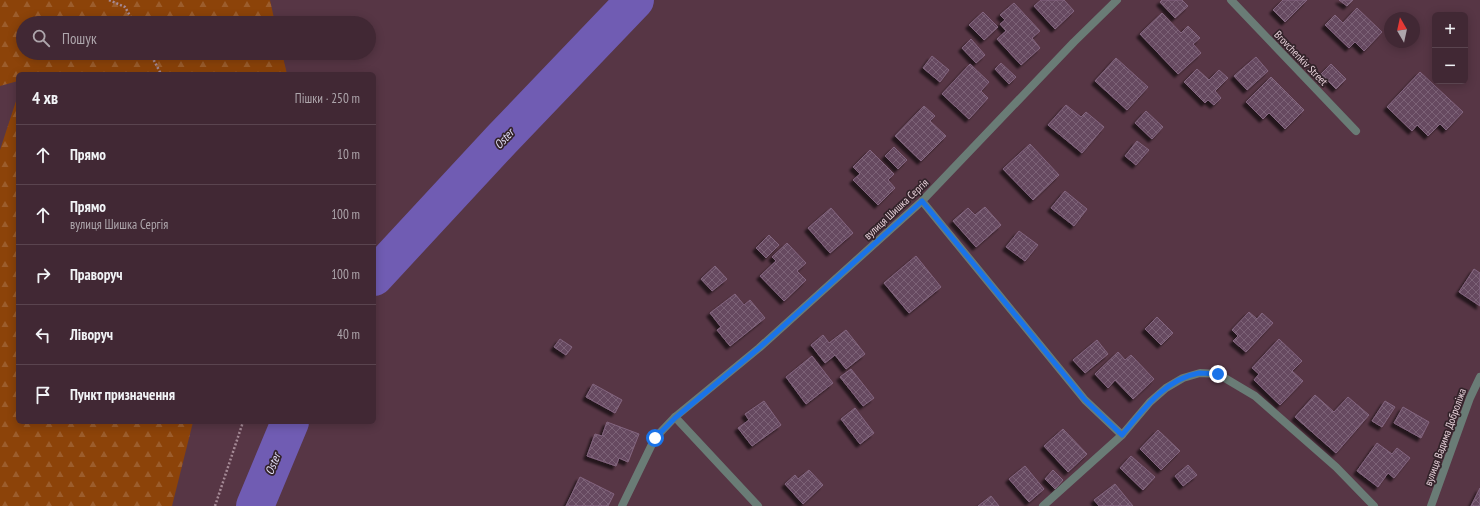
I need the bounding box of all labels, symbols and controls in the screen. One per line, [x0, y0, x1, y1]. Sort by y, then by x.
north arrow [1384, 12, 1420, 48]
map controls [1432, 12, 1468, 84]
button: + [1432, 12, 1468, 48]
search box [16, 16, 376, 60]
icon: search [30, 27, 52, 49]
street label: Brovchenkiv Street [1271, 28, 1331, 88]
text: Пошук [62, 29, 97, 48]
button: − [1432, 48, 1468, 84]
text: 4 хв [32, 87, 58, 109]
text: Пішки · 250 m [295, 90, 360, 107]
water label: Oster [491, 124, 518, 152]
icon: ahead [32, 144, 54, 166]
text: Прямо [70, 145, 106, 164]
text: 10 m [337, 146, 360, 163]
street label: вулиця Шишка Сергія [861, 176, 931, 242]
text: Прямо [70, 197, 106, 216]
icon: ahead [32, 204, 54, 226]
text: 100 m [331, 206, 360, 223]
text: вулиця Шишка Сергія [70, 216, 168, 233]
icon: right [32, 264, 54, 286]
text: Праворуч [70, 265, 123, 284]
text: 100 m [331, 266, 360, 283]
icon: left [32, 324, 54, 346]
text: Ліворуч [70, 325, 113, 344]
text: 40 m [337, 326, 360, 343]
route end [1209, 365, 1227, 383]
icon: arrive [32, 384, 54, 406]
text: Пункт призначення [70, 385, 175, 404]
street label: вулиця Вадима Доброліжа [1421, 386, 1469, 488]
route start [646, 429, 664, 447]
water label: Oster [261, 449, 284, 477]

